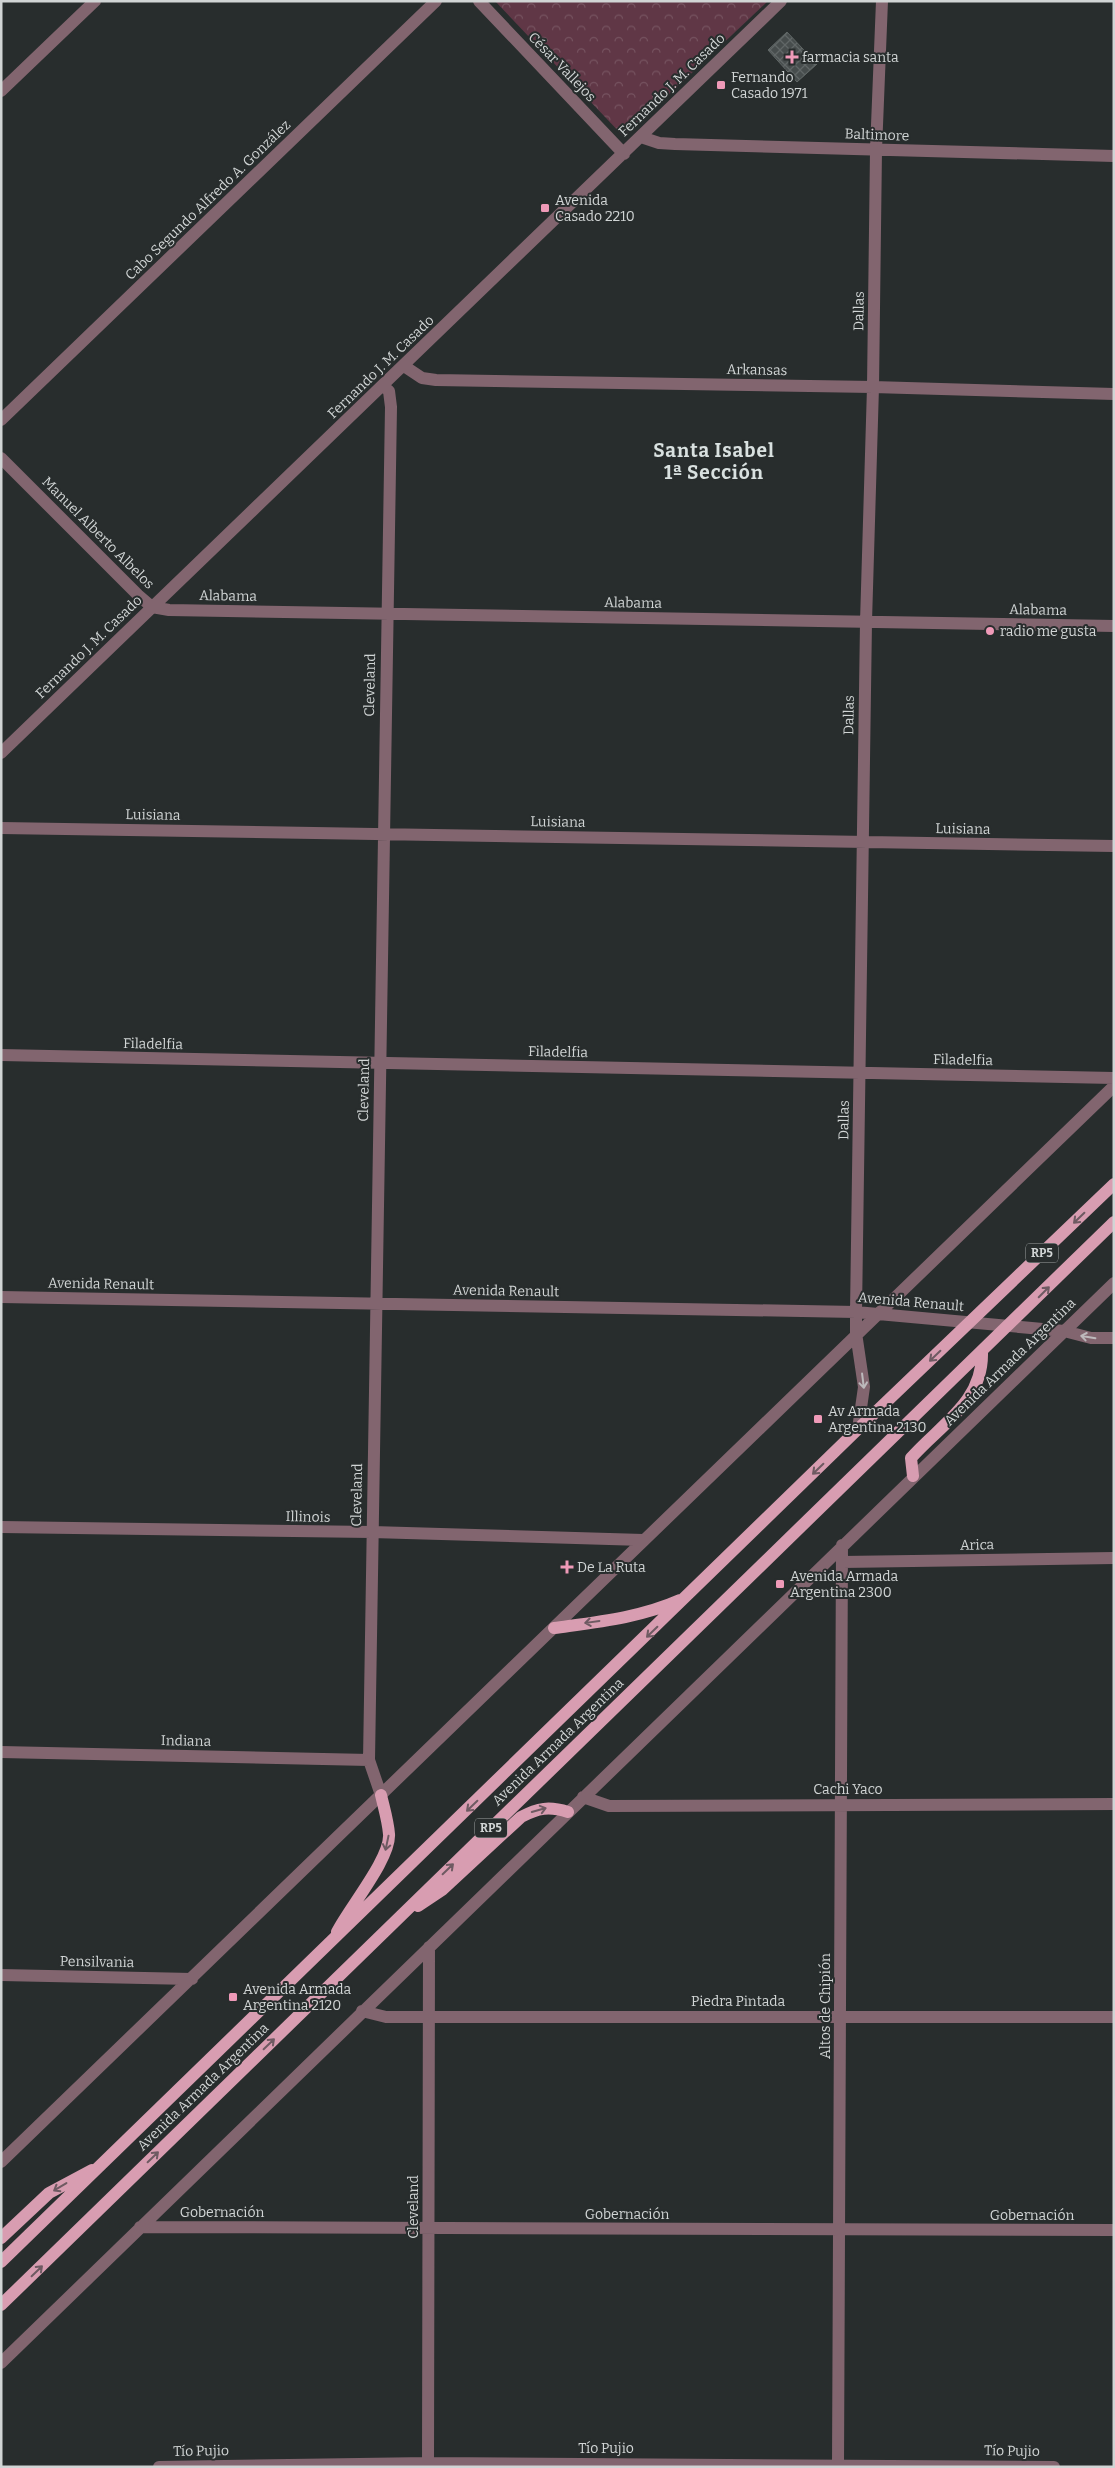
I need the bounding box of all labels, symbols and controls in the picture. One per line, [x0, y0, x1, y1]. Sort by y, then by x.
street label: César Vallejos [525, 29, 599, 105]
street label: Fernando J. M. Casado [615, 30, 729, 140]
place label: farmacia santa [802, 49, 899, 66]
marker: farmacia santa [786, 51, 798, 63]
place label: Fernando Casado 1971 [731, 69, 808, 102]
marker: Fernando Casado 1971 [715, 79, 727, 91]
street label: Cabo Segundo Alfredo A. González [122, 116, 294, 284]
street label: Baltimore [844, 125, 910, 145]
place label: Avenida Casado 2210 [555, 192, 635, 225]
marker: Avenida Casado 2210 [539, 202, 551, 214]
street label: Dallas [850, 291, 868, 331]
street label: Fernando J. M. Casado [324, 312, 438, 422]
street label: Arkansas [727, 361, 787, 379]
district label: Santa Isabel 1ª Sección [653, 439, 775, 484]
street label: Manuel Alberto Albelos [38, 473, 158, 593]
street label: Alabama [199, 587, 257, 605]
street label: Fernando J. M. Casado [32, 592, 146, 702]
street label: Alabama [604, 594, 662, 612]
street label: Alabama [1009, 601, 1067, 619]
place label: radio me gusta [1000, 623, 1097, 640]
marker: radio me gusta [984, 625, 996, 637]
street label: Cleveland [361, 653, 379, 717]
street label: Dallas [840, 695, 858, 735]
street label: Luisiana [125, 806, 181, 824]
street label: Luisiana [530, 813, 586, 831]
street label: Luisiana [935, 820, 991, 838]
street label: Filadelfia [123, 1035, 183, 1053]
street label: Filadelfia [528, 1043, 588, 1061]
street label: Filadelfia [933, 1051, 993, 1069]
street label: Cleveland [355, 1058, 373, 1122]
street label: Dallas [835, 1100, 853, 1140]
one-way arrow [1072, 1212, 1085, 1224]
road number: RP5 [1026, 1244, 1058, 1262]
street label: Avenida Renault [48, 1275, 154, 1293]
street label: Avenida Renault [453, 1282, 559, 1300]
one-way arrow [1037, 1286, 1049, 1298]
street label: Avenida Renault [857, 1289, 965, 1315]
street label: Avenida Armada Argentina [941, 1294, 1080, 1429]
one-way arrow [1081, 1331, 1097, 1341]
one-way arrow [928, 1350, 941, 1362]
one-way arrow [858, 1373, 868, 1389]
place label: Av Armada Argentina 2130 [828, 1403, 927, 1436]
marker: Av Armada Argentina 2130 [812, 1413, 824, 1425]
street label: Cleveland [348, 1463, 366, 1527]
one-way arrow [812, 1463, 824, 1475]
street label: Illinois [285, 1508, 331, 1526]
street label: Arica [960, 1536, 995, 1554]
place label: De La Ruta [577, 1559, 646, 1576]
marker: De La Ruta [561, 1561, 573, 1573]
place label: Avenida Armada Argentina 2300 [790, 1568, 898, 1601]
marker: Avenida Armada Argentina 2300 [774, 1578, 786, 1590]
one-way arrow [584, 1618, 600, 1628]
one-way arrow [645, 1626, 658, 1638]
street label: Avenida Armada Argentina [489, 1674, 628, 1809]
street label: Indiana [161, 1732, 212, 1750]
street label: Cachi Yaco [813, 1781, 883, 1798]
one-way arrow [466, 1800, 479, 1812]
one-way arrow [531, 1804, 547, 1814]
road number: RP5 [475, 1819, 507, 1838]
one-way arrow [382, 1834, 392, 1850]
one-way arrow [441, 1863, 454, 1875]
street label: Pensilvania [60, 1953, 135, 1971]
street label: Altos de Chipión [817, 1953, 834, 2059]
place label: Avenida Armada Argentina 2120 [243, 1981, 351, 2014]
marker: Avenida Armada Argentina 2120 [227, 1991, 239, 2003]
street label: Piedra Pintada [691, 1993, 785, 2010]
street label: Avenida Armada Argentina [134, 2019, 273, 2154]
one-way arrow [262, 2038, 275, 2050]
one-way arrow [146, 2152, 158, 2164]
street label: Cleveland [405, 2175, 422, 2239]
one-way arrow [54, 2182, 68, 2192]
street label: Gobernación [180, 2204, 264, 2221]
street label: Gobernación [585, 2206, 669, 2223]
street label: Gobernación [990, 2207, 1074, 2224]
one-way arrow [30, 2265, 43, 2277]
street label: Tío Pujio [578, 2440, 634, 2457]
street label: Tío Pujio [173, 2442, 229, 2460]
street label: Tío Pujio [984, 2442, 1040, 2460]

